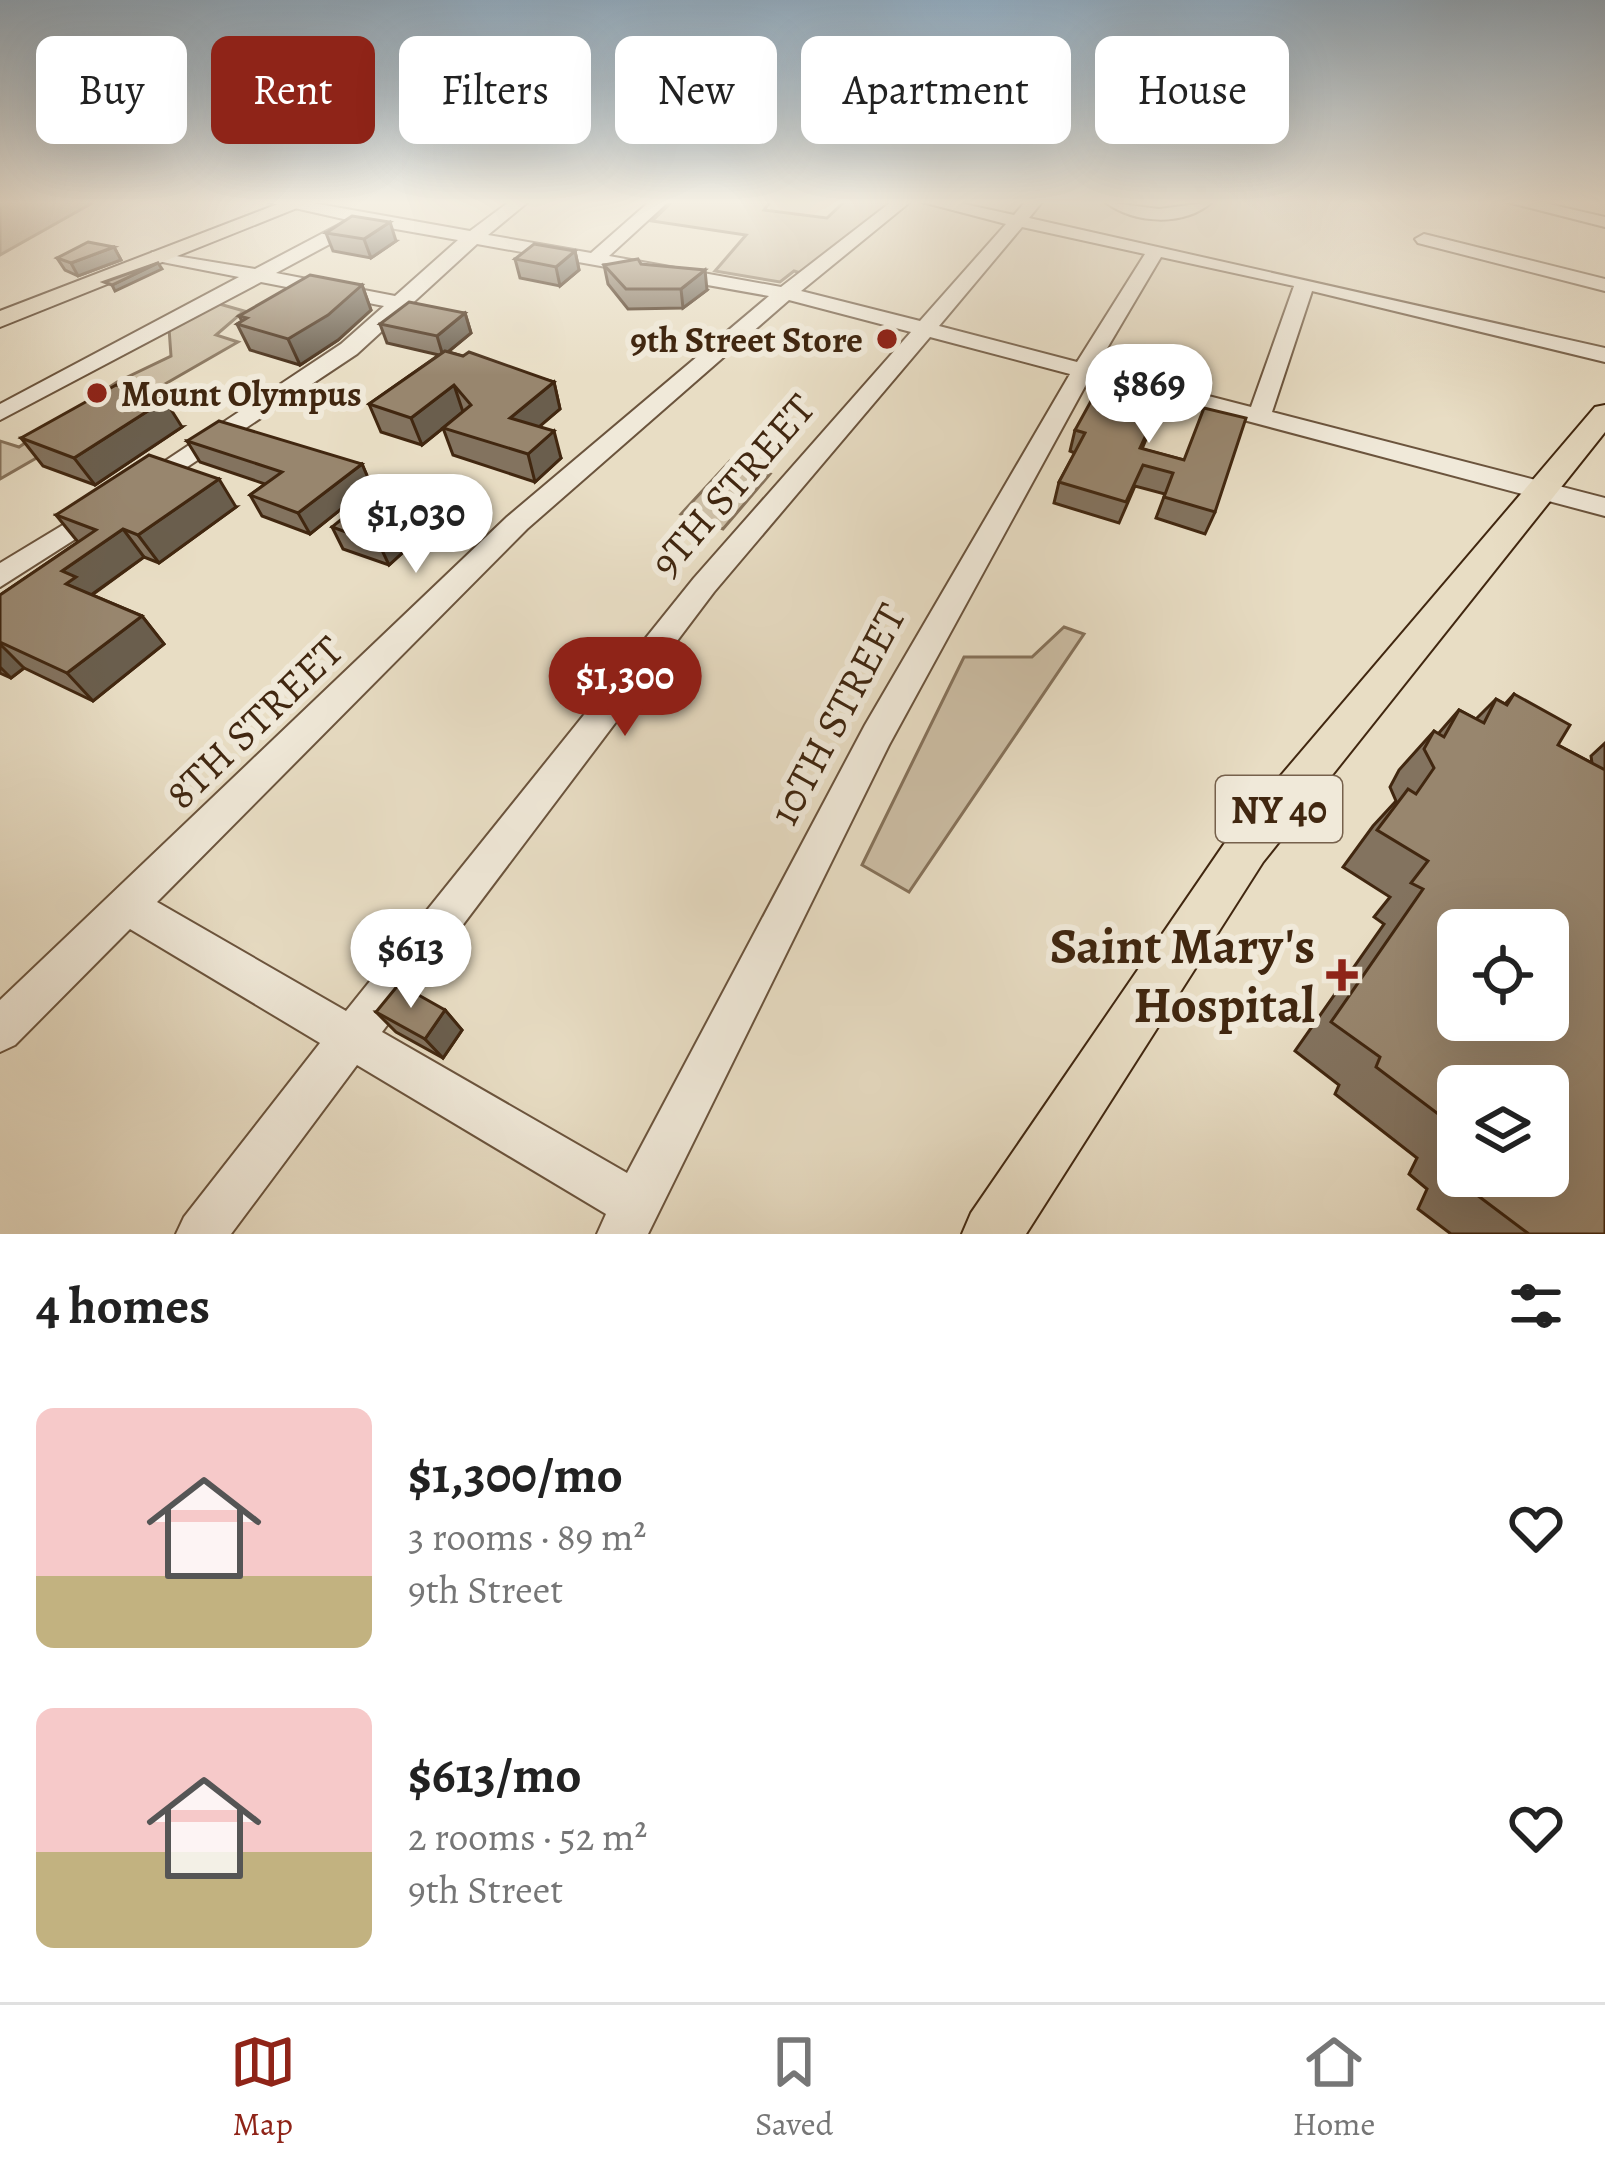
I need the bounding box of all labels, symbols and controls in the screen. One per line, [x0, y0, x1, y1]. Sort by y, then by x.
chip: Buy [36, 36, 187, 144]
chip: Rent [211, 36, 375, 144]
chip: Filters [399, 36, 591, 144]
chip: New [615, 36, 777, 144]
chip: Apartment [801, 36, 1071, 144]
chip: House [1095, 36, 1289, 144]
place label: 9th Street Store [630, 315, 863, 364]
marker: 9th Street Store [874, 326, 900, 352]
pin: $869 [1078, 344, 1220, 446]
text: $869 [1112, 356, 1186, 409]
place label: Mount Olympus [121, 369, 362, 418]
marker: Mount Olympus [84, 380, 110, 406]
street label: 9TH STREET [637, 381, 828, 589]
pin: $1,030 [318, 474, 514, 576]
text: $1,030 [367, 486, 465, 539]
street label: 10TH STREET [755, 593, 919, 835]
street label: 8TH STREET [153, 623, 355, 821]
pin: $1,300 [527, 637, 723, 739]
text: $1,300 [576, 649, 674, 702]
road number: NY 40 [1216, 776, 1342, 842]
pin: $613 [340, 909, 482, 1011]
map controls [1437, 909, 1569, 1197]
button: locate [1437, 909, 1569, 1041]
place label: Saint Mary's Hospital [1050, 911, 1315, 1040]
text: $613 [377, 921, 445, 974]
marker: Saint Mary's Hospital [1326, 959, 1358, 991]
button: layers [1437, 1065, 1569, 1197]
text: 4 homes [36, 1271, 210, 1341]
icon: filters [1503, 1273, 1569, 1339]
text: $1,300/mo [408, 1440, 623, 1510]
icon: home [132, 1456, 276, 1600]
icon: heart [1503, 1495, 1569, 1561]
text: 3 rooms · 89 m² [408, 1510, 646, 1563]
text: 9th Street [408, 1563, 563, 1616]
text: $613/mo [408, 1740, 582, 1810]
icon: home [132, 1756, 276, 1900]
icon: heart [1503, 1795, 1569, 1861]
text: 2 rooms · 52 m² [408, 1810, 647, 1863]
text: 9th Street [408, 1863, 563, 1916]
tab: Map [230, 2029, 296, 2146]
tab: Saved [755, 2029, 833, 2146]
tab: Home [1292, 2029, 1375, 2146]

